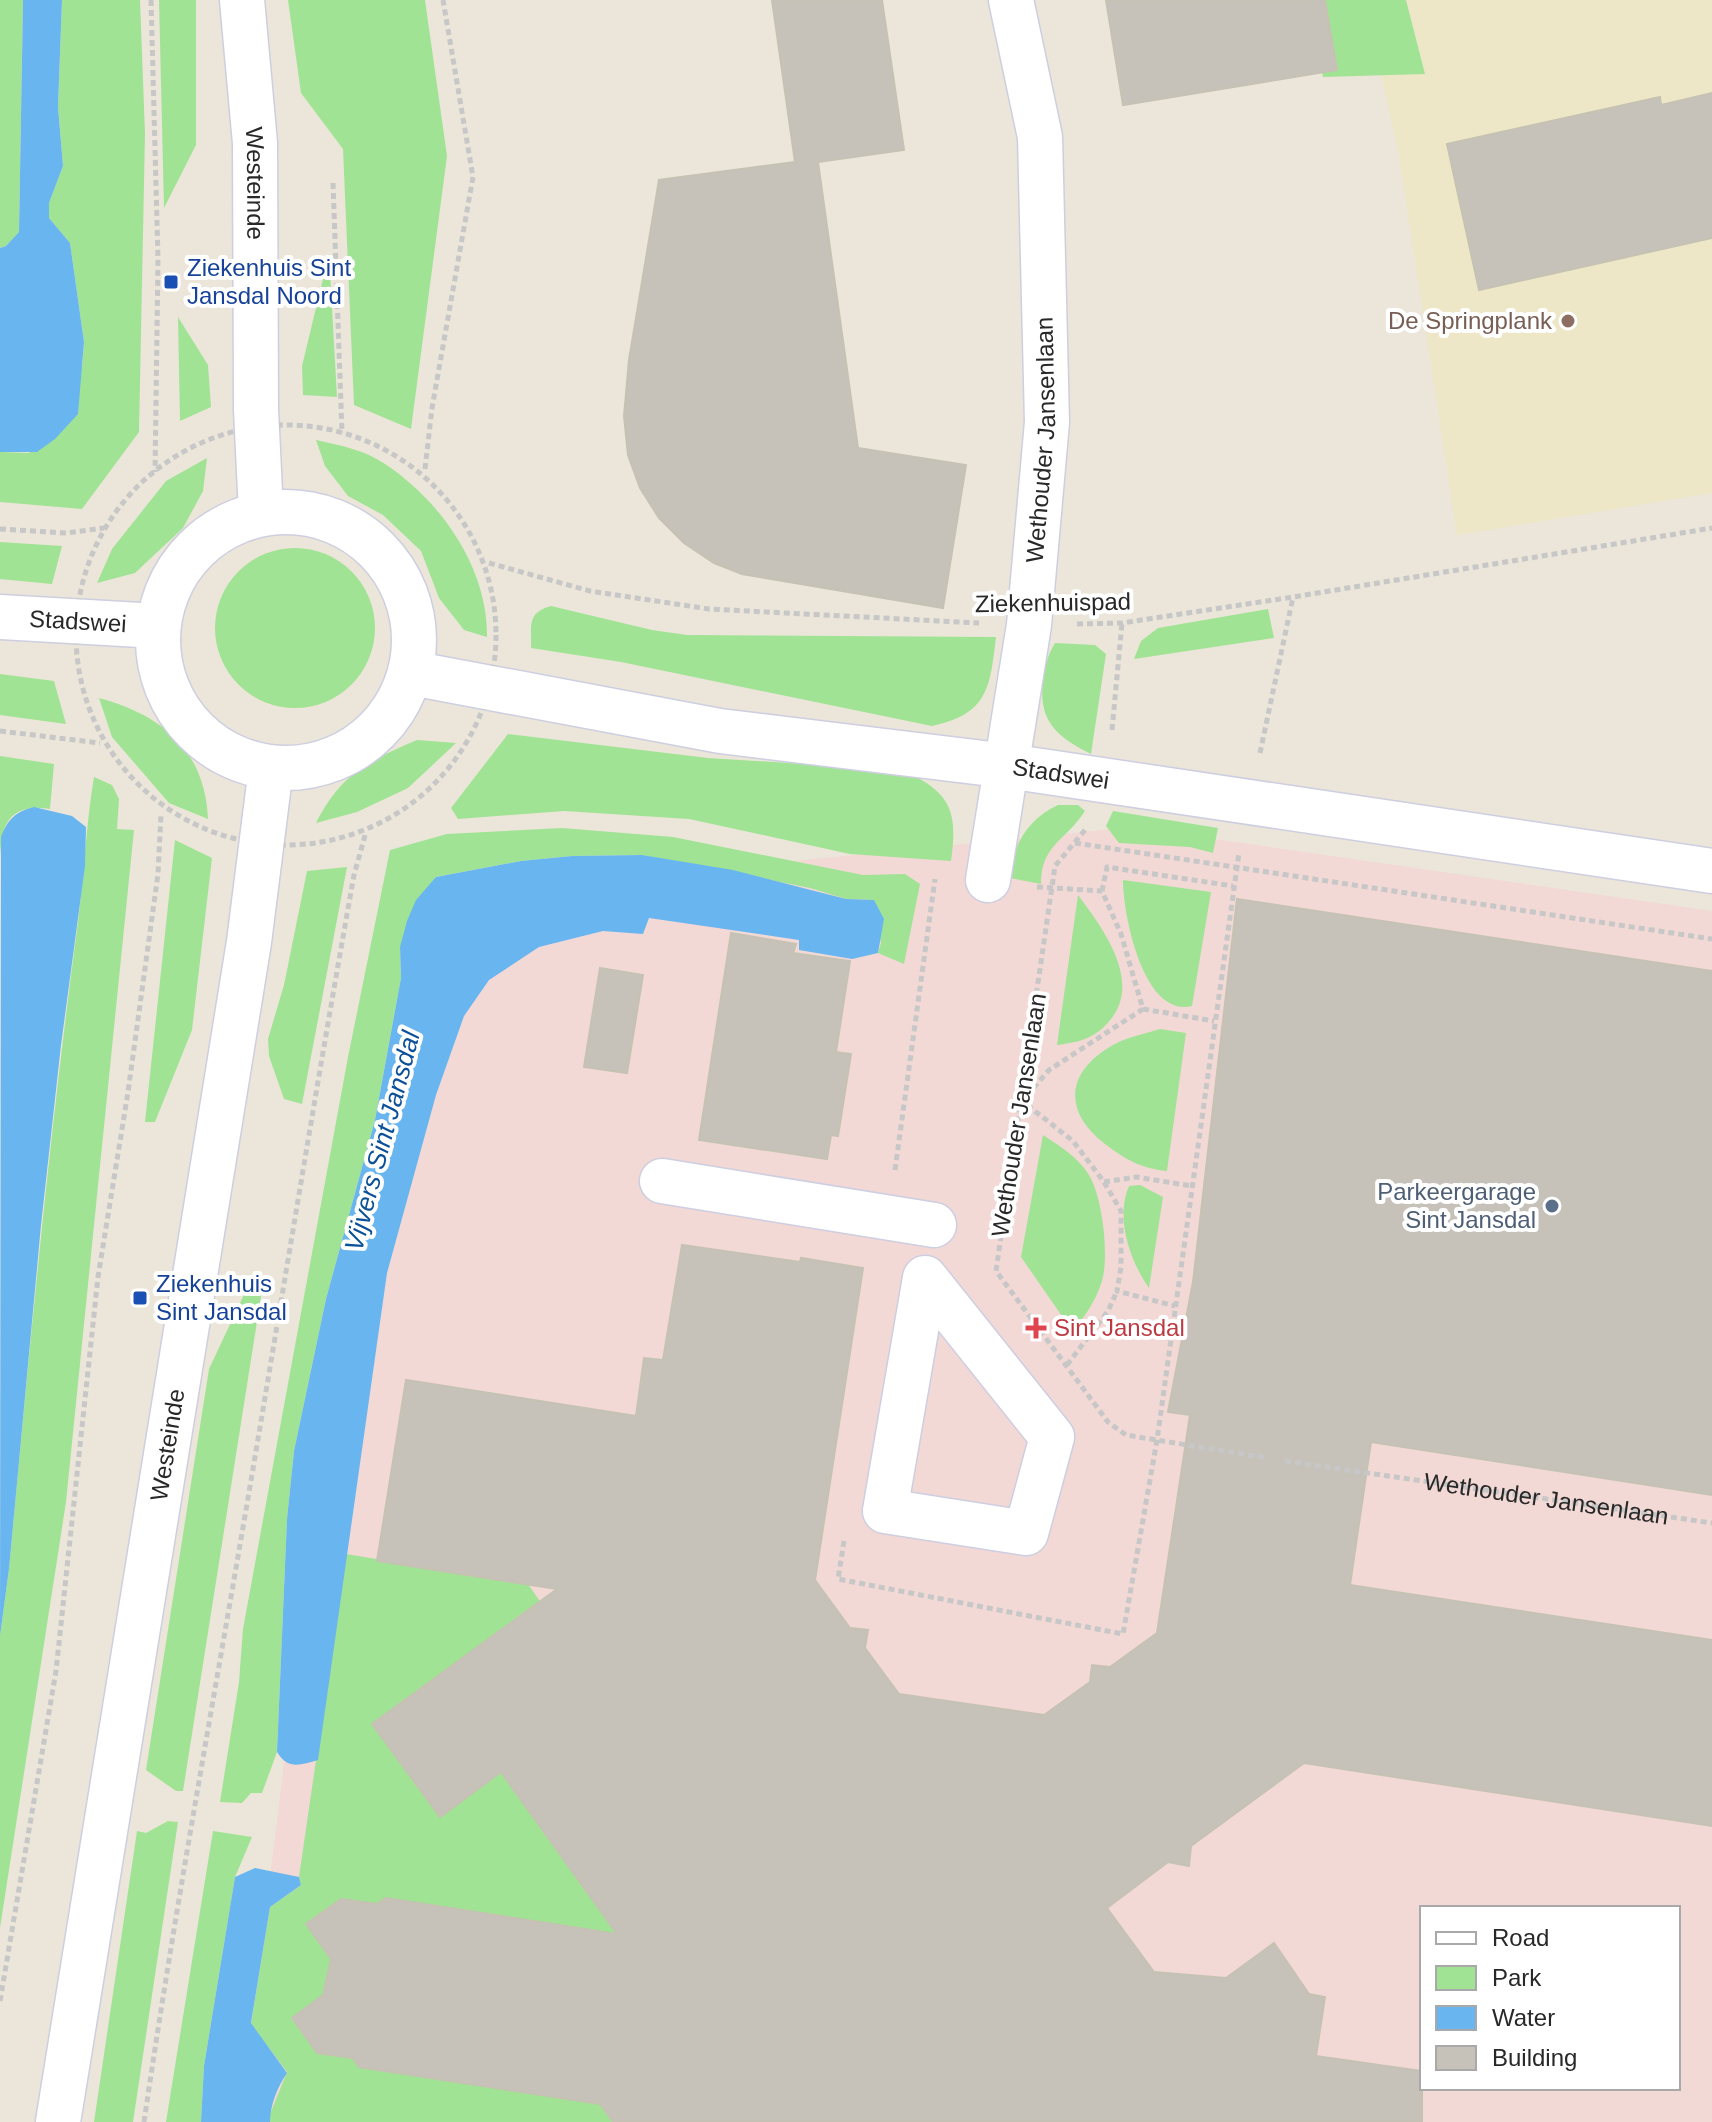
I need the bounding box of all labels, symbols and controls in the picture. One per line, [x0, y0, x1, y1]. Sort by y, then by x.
street label: Westeinde [241, 126, 270, 240]
place label: Ziekenhuis Sint Jansdal Noord [187, 254, 351, 309]
marker: Ziekenhuis Sint Jansdal Noord [162, 273, 180, 291]
place label: De Springplank [1388, 307, 1553, 334]
marker: De Springplank [1559, 312, 1577, 330]
street label: Wethouder Jansenlaan [1021, 316, 1060, 564]
street label: Ziekenhuispad [975, 588, 1131, 617]
street label: Stadswei [28, 605, 127, 637]
street label: Stadswei [1011, 753, 1111, 794]
street label: Wethouder Jansenlaan [986, 991, 1051, 1239]
water label: Vijvers Sint Jansdal [338, 1027, 426, 1254]
place label: Parkeergarage Sint Jansdal [1377, 1178, 1536, 1233]
marker: Parkeergarage Sint Jansdal [1543, 1197, 1561, 1215]
place label: Ziekenhuis Sint Jansdal [156, 1270, 287, 1325]
marker: Ziekenhuis Sint Jansdal [131, 1289, 149, 1307]
place label: Sint Jansdal [1054, 1314, 1185, 1341]
marker: Sint Jansdal [1025, 1317, 1047, 1339]
street label: Westeinde [145, 1387, 189, 1503]
street label: Wethouder Jansenlaan [1422, 1467, 1670, 1530]
legend [1420, 1906, 1680, 2090]
text: Road [1492, 1924, 1549, 1951]
text: Park [1492, 1964, 1542, 1991]
text: Water [1492, 2004, 1555, 2031]
text: Building [1492, 2044, 1577, 2071]

